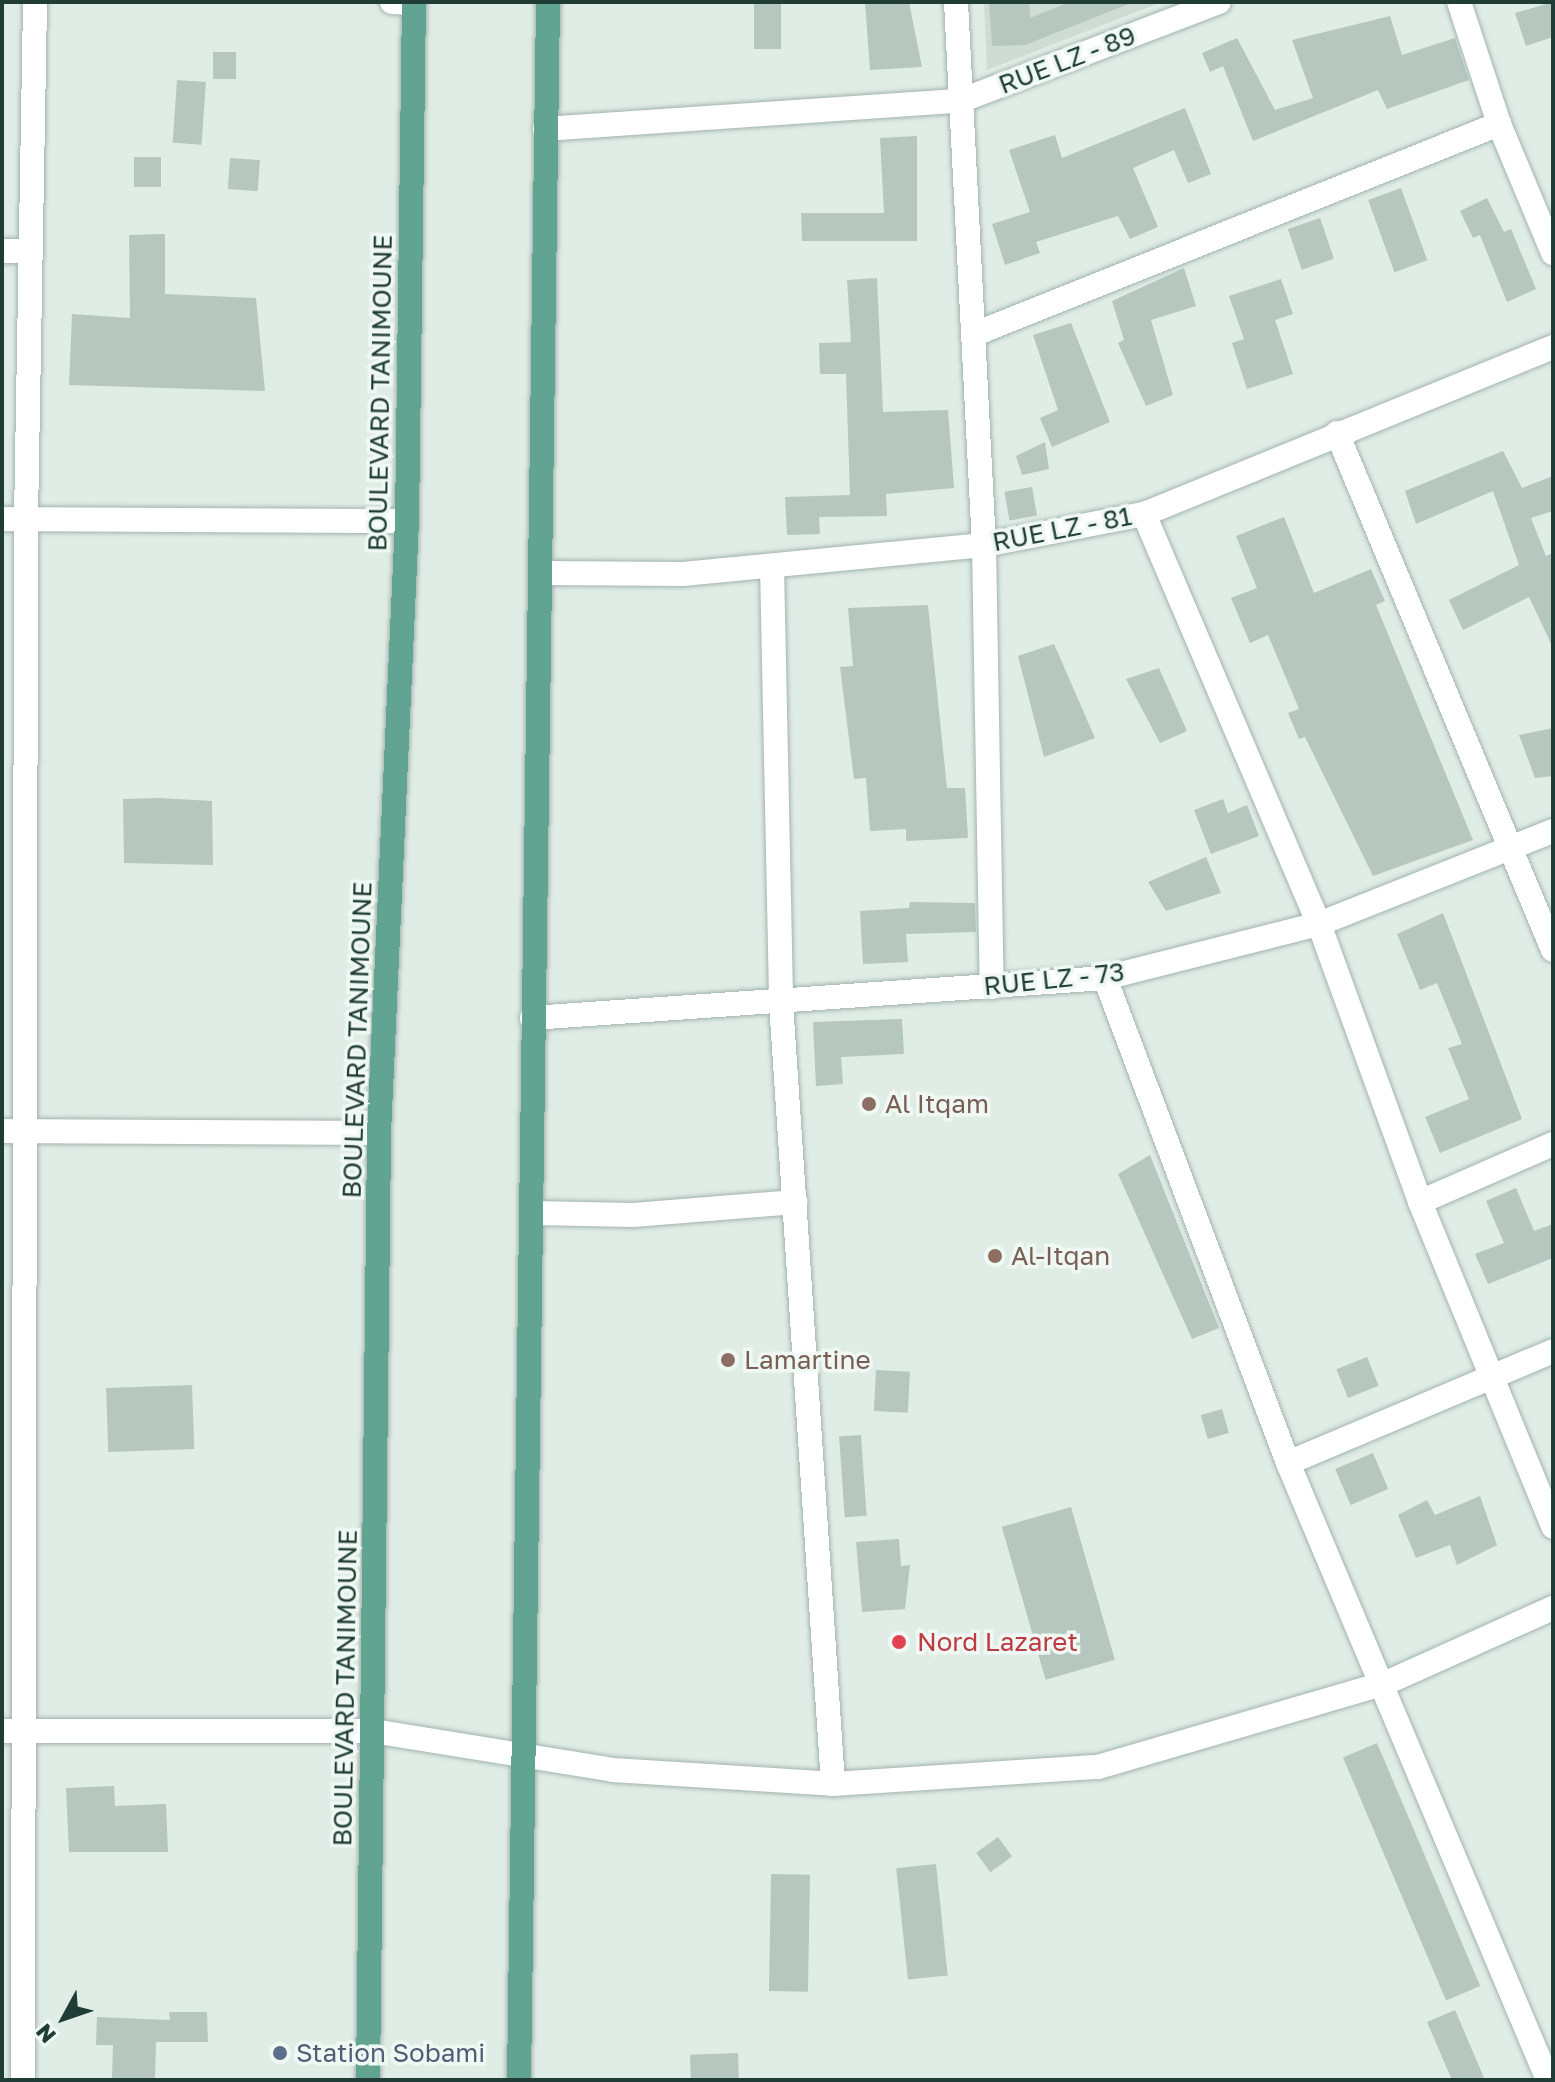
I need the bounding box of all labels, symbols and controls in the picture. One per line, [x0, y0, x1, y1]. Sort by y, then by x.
street label: RUE LZ - 89 [994, 20, 1140, 100]
street label: BOULEVARD TANIMOUNE [362, 234, 398, 552]
street label: RUE LZ - 81 [990, 500, 1134, 558]
street label: BOULEVARD TANIMOUNE [336, 881, 378, 1199]
street label: RUE LZ - 73 [982, 956, 1126, 1002]
place label: Al Itqam [885, 1088, 989, 1120]
marker: Al Itqam [860, 1095, 878, 1113]
place label: Al-Itqan [1011, 1240, 1110, 1272]
marker: Al-Itqan [986, 1247, 1004, 1265]
place label: Lamartine [744, 1344, 871, 1376]
marker: Lamartine [719, 1351, 737, 1369]
street label: BOULEVARD TANIMOUNE [327, 1529, 363, 1847]
place label: Nord Lazaret [917, 1626, 1078, 1658]
marker: Nord Lazaret [888, 1631, 910, 1653]
north arrow [24, 1978, 104, 2058]
text: N [30, 2019, 61, 2049]
place label: Station Sobami [296, 2037, 485, 2069]
marker: Station Sobami [271, 2044, 289, 2062]

